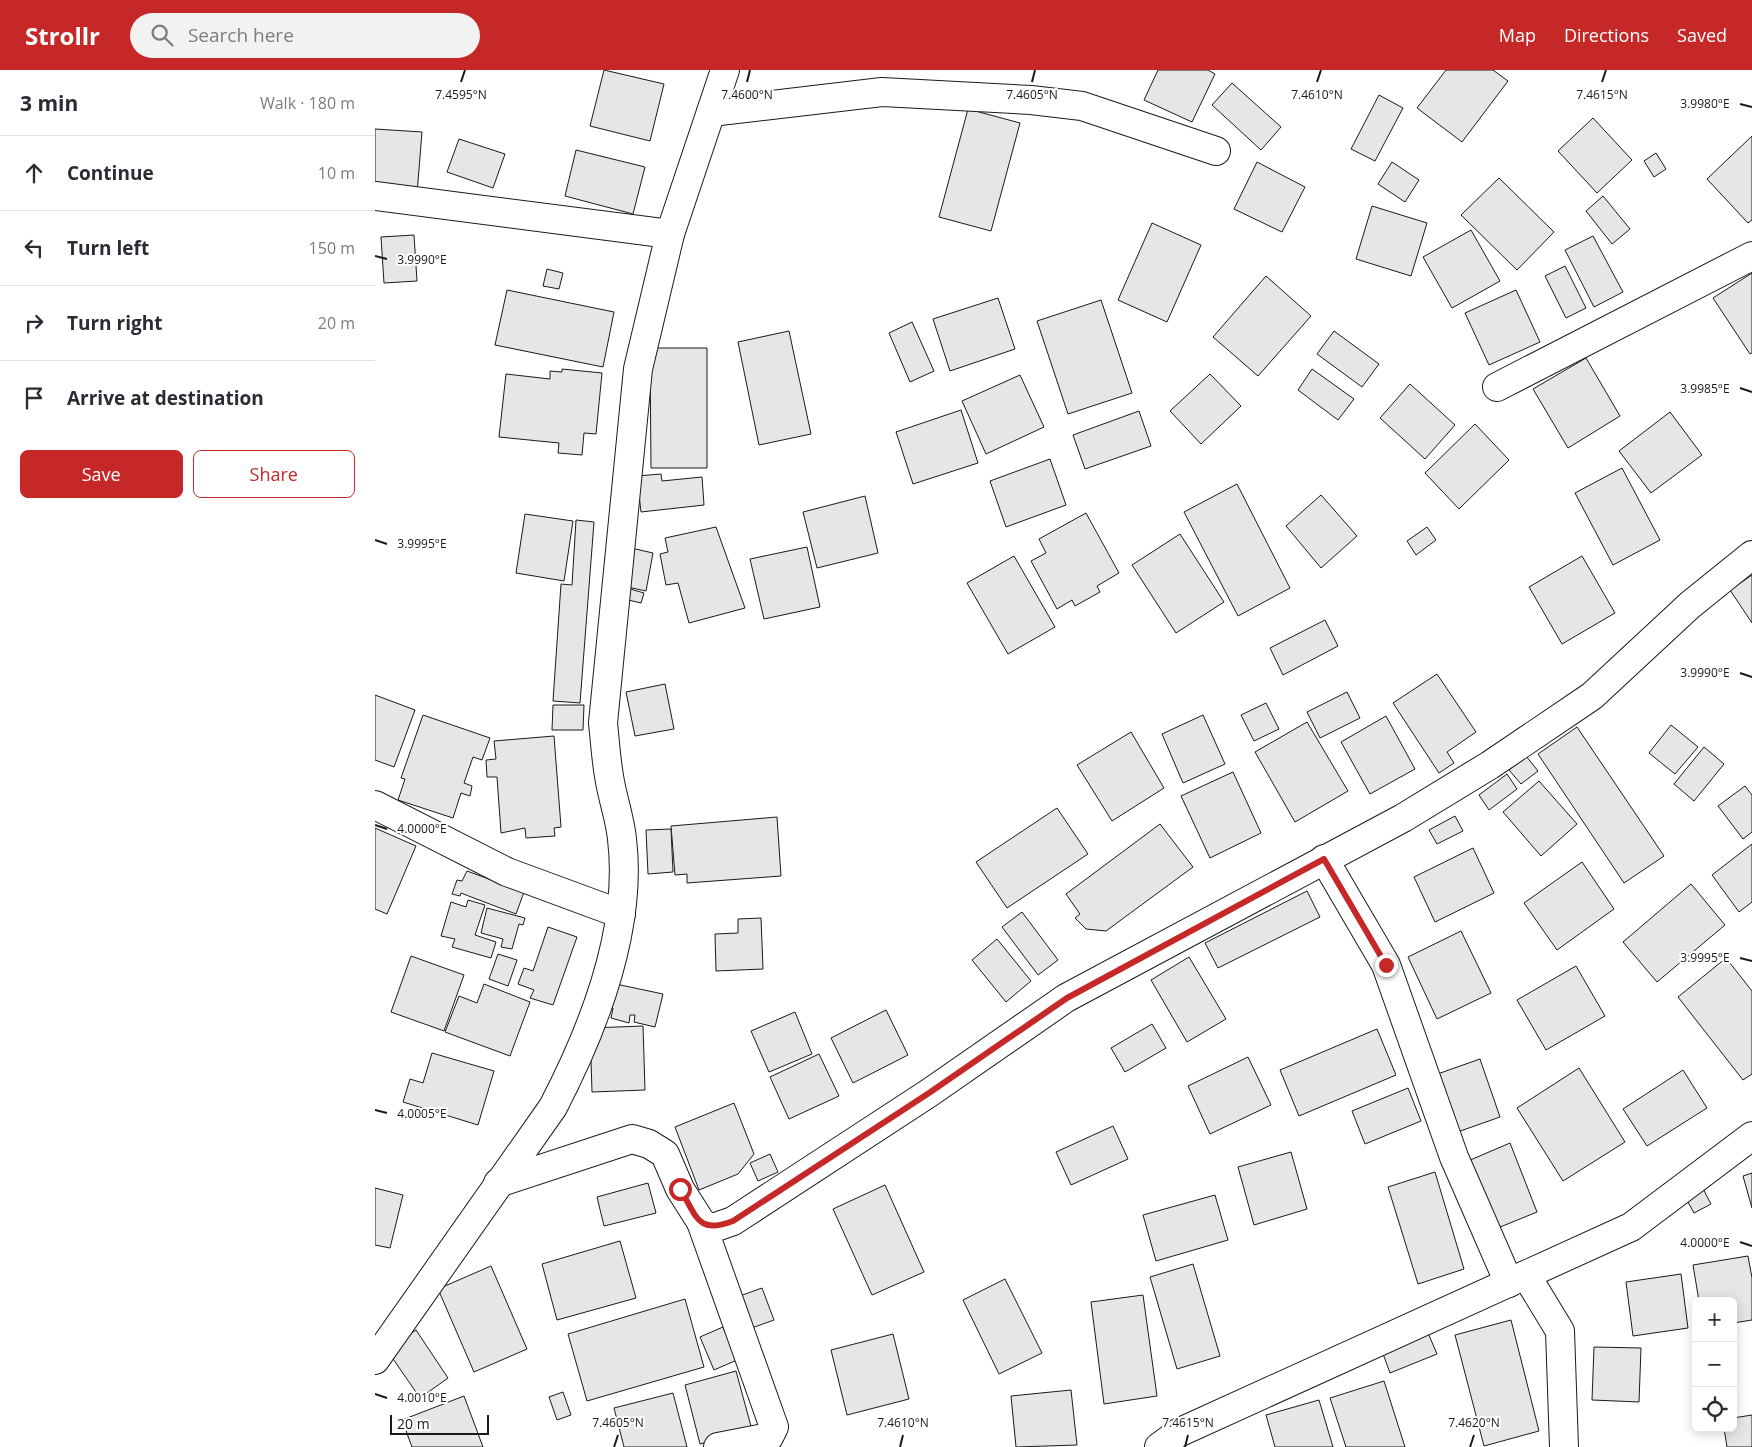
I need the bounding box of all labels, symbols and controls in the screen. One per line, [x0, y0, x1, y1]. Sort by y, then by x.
search box [130, 13, 480, 58]
text: Strollr [25, 19, 100, 52]
icon: search [148, 21, 176, 49]
text: Search here [188, 22, 294, 48]
text: Map [1499, 23, 1536, 47]
text: Directions [1564, 23, 1649, 47]
text: Saved [1677, 23, 1727, 47]
text: 7.4595°N [435, 86, 487, 103]
text: 7.4600°N [721, 86, 773, 103]
text: 7.4605°N [1006, 86, 1058, 103]
text: 7.4610°N [1291, 86, 1343, 103]
text: 7.4615°N [1576, 86, 1628, 103]
text: 3 min [20, 89, 78, 117]
text: Walk · 180 m [260, 92, 355, 114]
text: 3.9980°E [1680, 95, 1730, 112]
icon: ahead [20, 159, 48, 187]
text: Continue [67, 160, 154, 186]
text: 10 m [318, 162, 355, 184]
icon: left [20, 234, 48, 262]
text: Turn left [67, 235, 149, 261]
text: 150 m [309, 237, 355, 259]
text: 3.9990°E [397, 251, 447, 268]
icon: right [20, 309, 48, 337]
text: Turn right [67, 310, 162, 336]
text: 20 m [318, 312, 355, 334]
text: 3.9985°E [1680, 380, 1730, 397]
icon: arrive [20, 384, 48, 412]
text: Arrive at destination [67, 385, 264, 411]
button: Save [20, 450, 183, 498]
button: Share [193, 450, 355, 498]
text: 3.9995°E [397, 535, 447, 552]
text: 3.9990°E [1680, 664, 1730, 681]
text: 4.0000°E [397, 820, 447, 837]
text: 3.9995°E [1680, 949, 1730, 966]
route end [1375, 954, 1398, 977]
text: 4.0005°E [397, 1105, 447, 1122]
route start [669, 1178, 692, 1201]
text: 4.0000°E [1680, 1234, 1730, 1251]
map controls [1692, 1297, 1737, 1432]
button: + [1692, 1297, 1737, 1342]
button: − [1692, 1342, 1737, 1387]
button: locate [1692, 1387, 1737, 1432]
text: 4.0010°E [397, 1389, 447, 1406]
scale bar [390, 1412, 489, 1435]
text: 20 m [397, 1414, 430, 1433]
text: 7.4605°N [592, 1414, 644, 1431]
text: 7.4610°N [877, 1414, 929, 1431]
text: 7.4615°N [1162, 1414, 1214, 1431]
text: 7.4620°N [1448, 1414, 1500, 1431]

